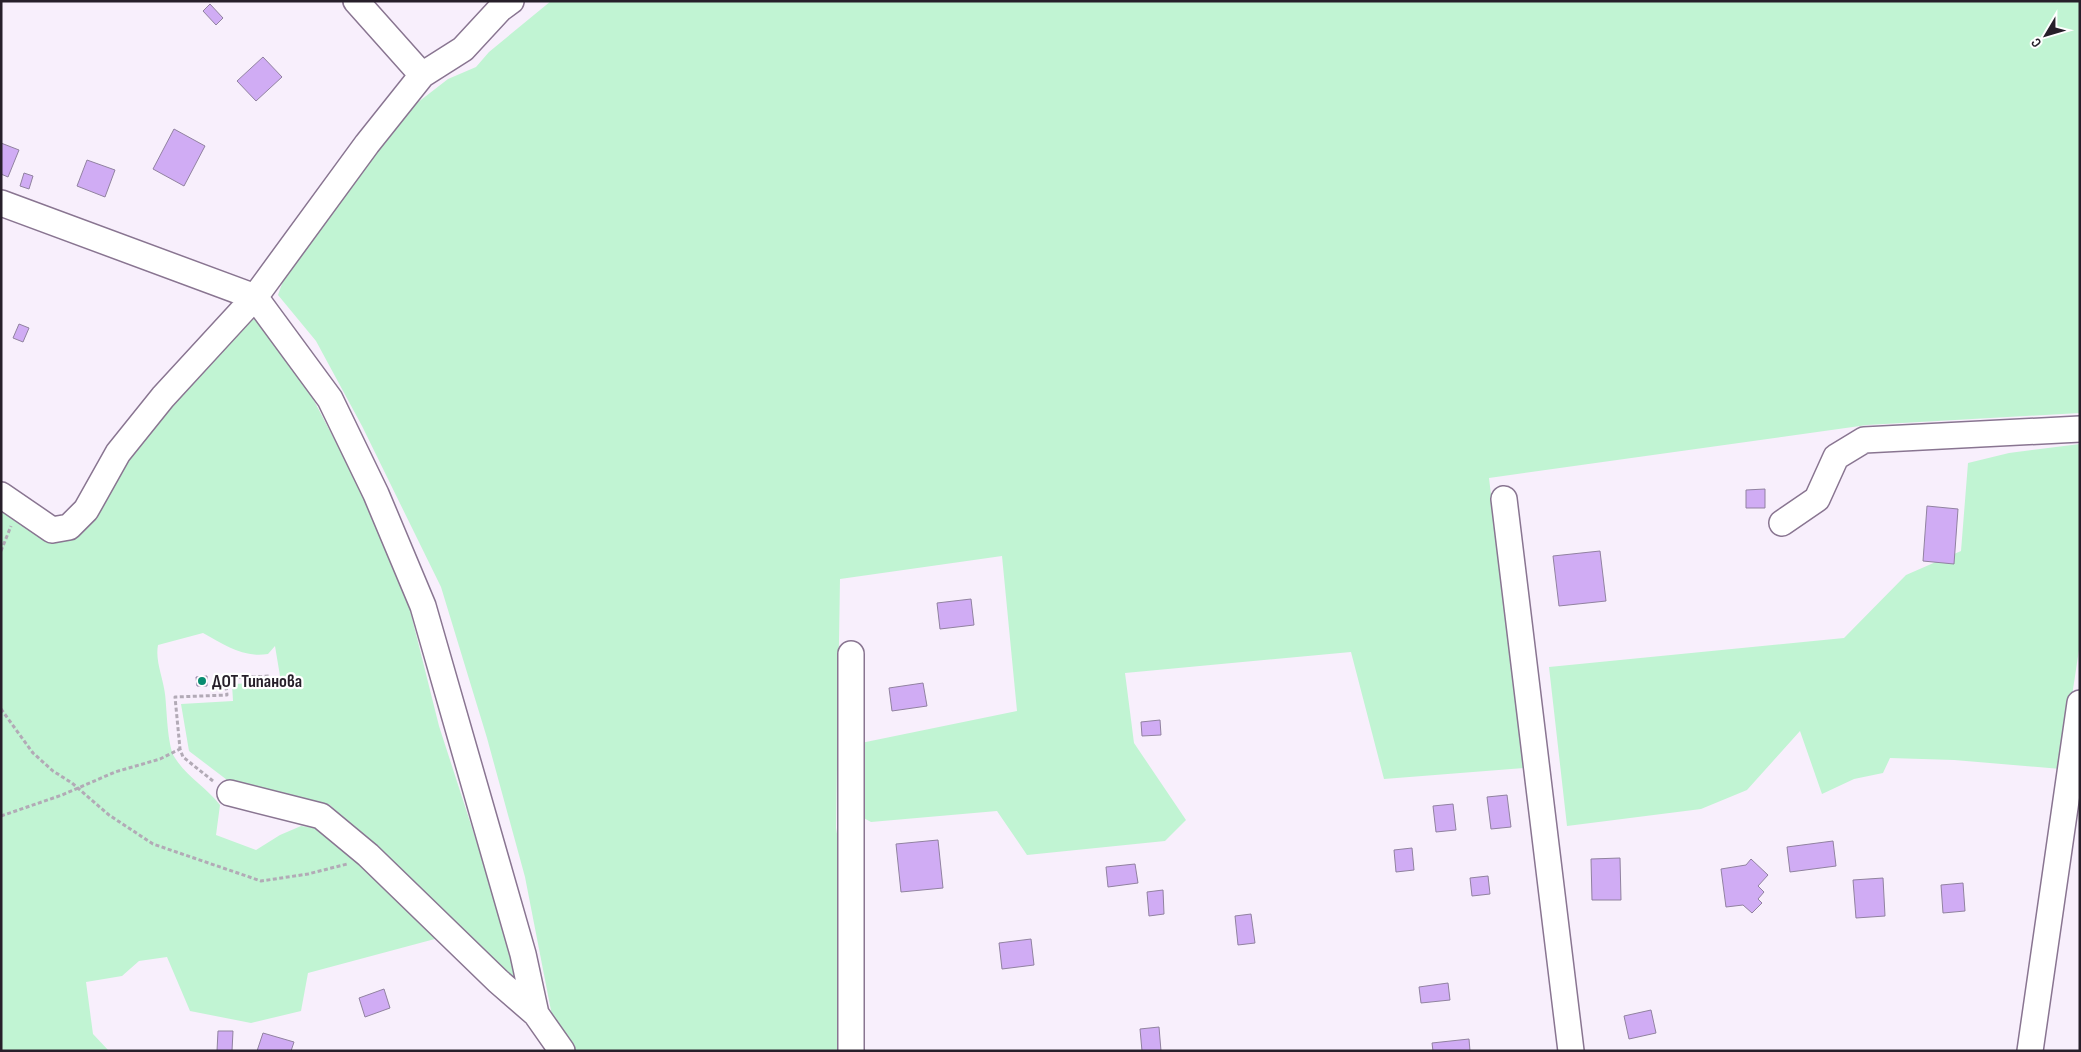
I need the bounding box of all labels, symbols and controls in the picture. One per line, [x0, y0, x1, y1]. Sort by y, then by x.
north arrow [2021, 10, 2071, 60]
text: С [2027, 35, 2045, 51]
place label: ДОТ Типанова [212, 671, 302, 692]
marker: ДОТ Типанова [196, 675, 208, 687]

